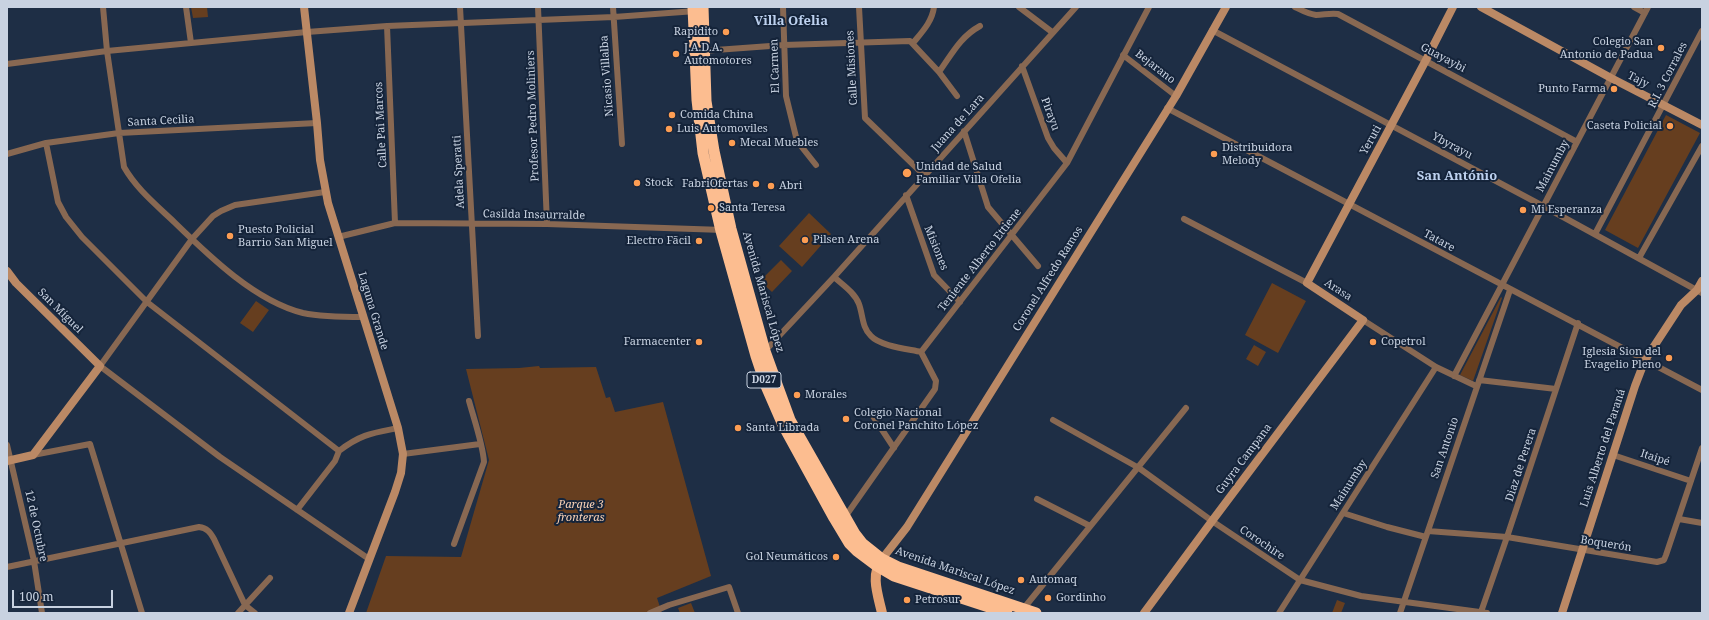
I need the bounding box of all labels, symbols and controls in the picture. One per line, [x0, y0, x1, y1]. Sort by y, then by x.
district label: Villa Ofelia [754, 13, 828, 29]
place label: Rapidito [674, 25, 718, 39]
marker: Rapidito [721, 27, 731, 37]
street label: Calle Misiones [843, 30, 861, 106]
street label: Nicasio Villalba [598, 35, 616, 117]
place label: Colegio San Antonio de Padua [1560, 35, 1653, 61]
street label: El Carmen [767, 38, 783, 94]
street label: R.I. 3 Corrales [1646, 40, 1690, 110]
place label: J.A.D.A. Automotores [684, 41, 752, 67]
street label: Guayaybi [1418, 41, 1468, 75]
marker: Colegio San Antonio de Padua [1656, 43, 1666, 53]
street label: Bejarano [1132, 47, 1178, 87]
marker: J.A.D.A. Automotores [671, 49, 681, 59]
street label: Profesor Pedro Moliniers [524, 50, 542, 182]
street label: Tajy [1625, 69, 1651, 91]
street label: Calle Pai Marcos [372, 82, 390, 168]
place label: Punto Farma [1538, 82, 1606, 96]
marker: Punto Farma [1609, 84, 1619, 94]
street label: Juana de Lara [929, 91, 987, 155]
street label: Pirayu [1038, 96, 1062, 132]
place label: Comida China [680, 108, 753, 122]
marker: Comida China [667, 110, 677, 120]
street label: Santa Cecilia [127, 113, 195, 129]
place label: Caseta Policial [1587, 119, 1662, 133]
marker: Caseta Policial [1665, 121, 1675, 131]
place label: Luis Automoviles [677, 122, 768, 136]
street label: Yeruti [1358, 123, 1384, 157]
marker: Luis Automoviles [664, 124, 674, 134]
street label: Ybyrayu [1430, 130, 1474, 162]
street label: Adela Speratti [450, 135, 468, 209]
place label: Mecal Muebles [740, 136, 818, 150]
marker: Mecal Muebles [727, 138, 737, 148]
street label: Mainumby [1534, 138, 1572, 194]
place label: Distribuidora Melody [1222, 141, 1293, 167]
marker: Distribuidora Melody [1209, 149, 1219, 159]
place label: Unidad de Salud Familiar Villa Ofelia [916, 160, 1021, 186]
marker: Unidad de Salud Familiar Villa Ofelia [901, 167, 913, 179]
district label: San António [1417, 168, 1497, 184]
place label: Stock [645, 176, 673, 190]
place label: FabriOfertas [682, 177, 748, 191]
marker: Stock [632, 178, 642, 188]
marker: FabriOfertas [751, 179, 761, 189]
place label: Abri [779, 179, 802, 193]
marker: Abri [766, 181, 776, 191]
place label: Santa Teresa [719, 201, 785, 215]
marker: Santa Teresa [706, 203, 716, 213]
place label: Mi Esperanza [1531, 203, 1602, 217]
marker: Mi Esperanza [1518, 205, 1528, 215]
street label: Teniente Alberto Ettiene [936, 206, 1024, 314]
street label: Casilda Insaurralde [483, 208, 585, 222]
place label: Puesto Policial Barrio San Miguel [238, 223, 333, 249]
street label: Misiones [921, 224, 951, 272]
street label: Coronel Alfredo Ramos [1010, 224, 1086, 334]
street label: Tatare [1421, 227, 1457, 255]
street label: Avenida Mariscal López [739, 230, 787, 354]
marker: Puesto Policial Barrio San Miguel [225, 231, 235, 241]
place label: Pilsen Arena [813, 233, 879, 247]
place label: Electro Fãcil [627, 234, 691, 248]
marker: Pilsen Arena [800, 235, 810, 245]
marker: Electro Fãcil [694, 236, 704, 246]
street label: Laguna Grande [355, 270, 391, 352]
street label: Arasa [1322, 276, 1354, 304]
street label: San Miguel [35, 286, 85, 336]
place label: Farmacenter [624, 335, 691, 349]
place label: Copetrol [1381, 335, 1426, 349]
marker: Farmacenter [694, 337, 704, 347]
marker: Copetrol [1368, 337, 1378, 347]
place label: Iglesia Sion del Evagelio Pleno [1582, 345, 1661, 371]
marker: Iglesia Sion del Evagelio Pleno [1664, 353, 1674, 363]
road number: D027 [747, 372, 781, 388]
street label: Luis Alberto del Paraná [1578, 387, 1628, 509]
place label: Morales [805, 388, 847, 402]
marker: Morales [792, 390, 802, 400]
place label: Colegio Nacional Coronel Panchito López [854, 406, 978, 432]
marker: Colegio Nacional Coronel Panchito López [841, 414, 851, 424]
street label: San Antonio [1428, 416, 1462, 480]
place label: Santa Librada [746, 421, 819, 435]
street label: Guyra Campana [1213, 421, 1275, 497]
marker: Santa Librada [733, 423, 743, 433]
street label: Diaz de Perera [1503, 427, 1539, 503]
street label: Itaipé [1639, 447, 1671, 469]
street label: Mainumby [1328, 457, 1370, 513]
street label: 12 de Octubre [22, 489, 50, 563]
park label: Parque 3 fronteras [557, 498, 605, 524]
street label: Corochire [1237, 523, 1287, 563]
street label: Boquerón [1579, 533, 1633, 555]
street label: Avenida Mariscal López [894, 544, 1016, 598]
place label: Gol Neumáticos [746, 550, 828, 564]
marker: Gol Neumáticos [831, 552, 841, 562]
place label: Automaq [1029, 573, 1077, 587]
marker: Automaq [1016, 575, 1026, 585]
scale bar [14, 582, 115, 608]
text: 100 m [19, 588, 54, 605]
place label: Gordinho [1056, 591, 1106, 605]
place label: Petrosur [915, 593, 960, 607]
marker: Gordinho [1043, 593, 1053, 603]
marker: Petrosur [902, 595, 912, 605]

